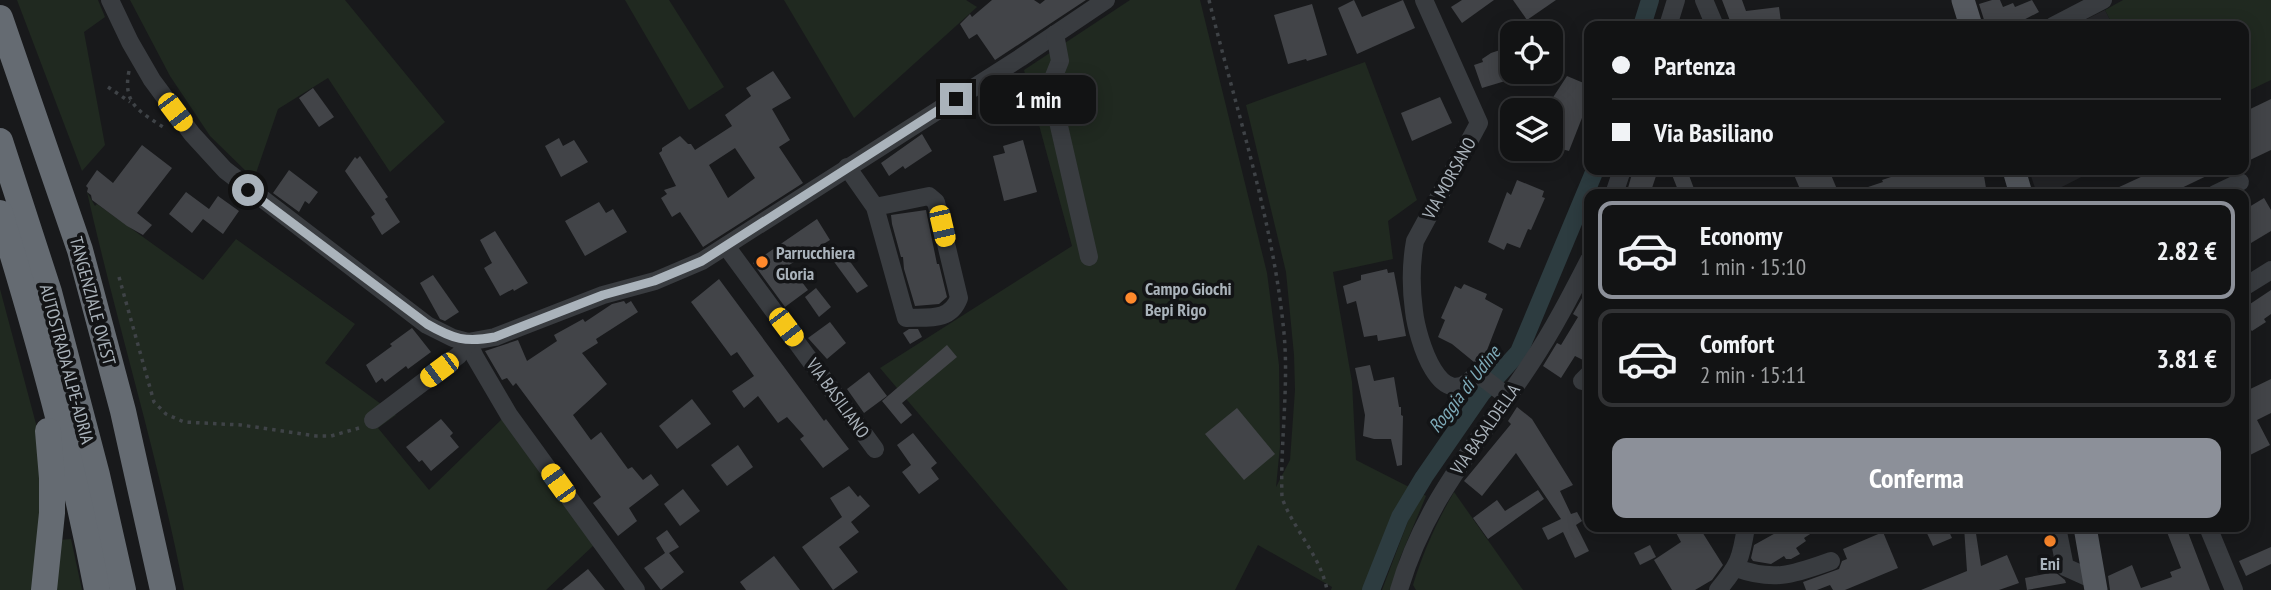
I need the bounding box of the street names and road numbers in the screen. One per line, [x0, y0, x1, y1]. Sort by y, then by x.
street label: VIA MORSANO [1417, 133, 1481, 224]
street label: TANGENZIALE OVEST [65, 234, 121, 368]
street label: AUTOSTRADA ALPE-ADRIA [35, 282, 99, 447]
street label: VIA BASILIANO [801, 353, 875, 442]
street label: VIA BASALDELLA [1445, 379, 1525, 480]

